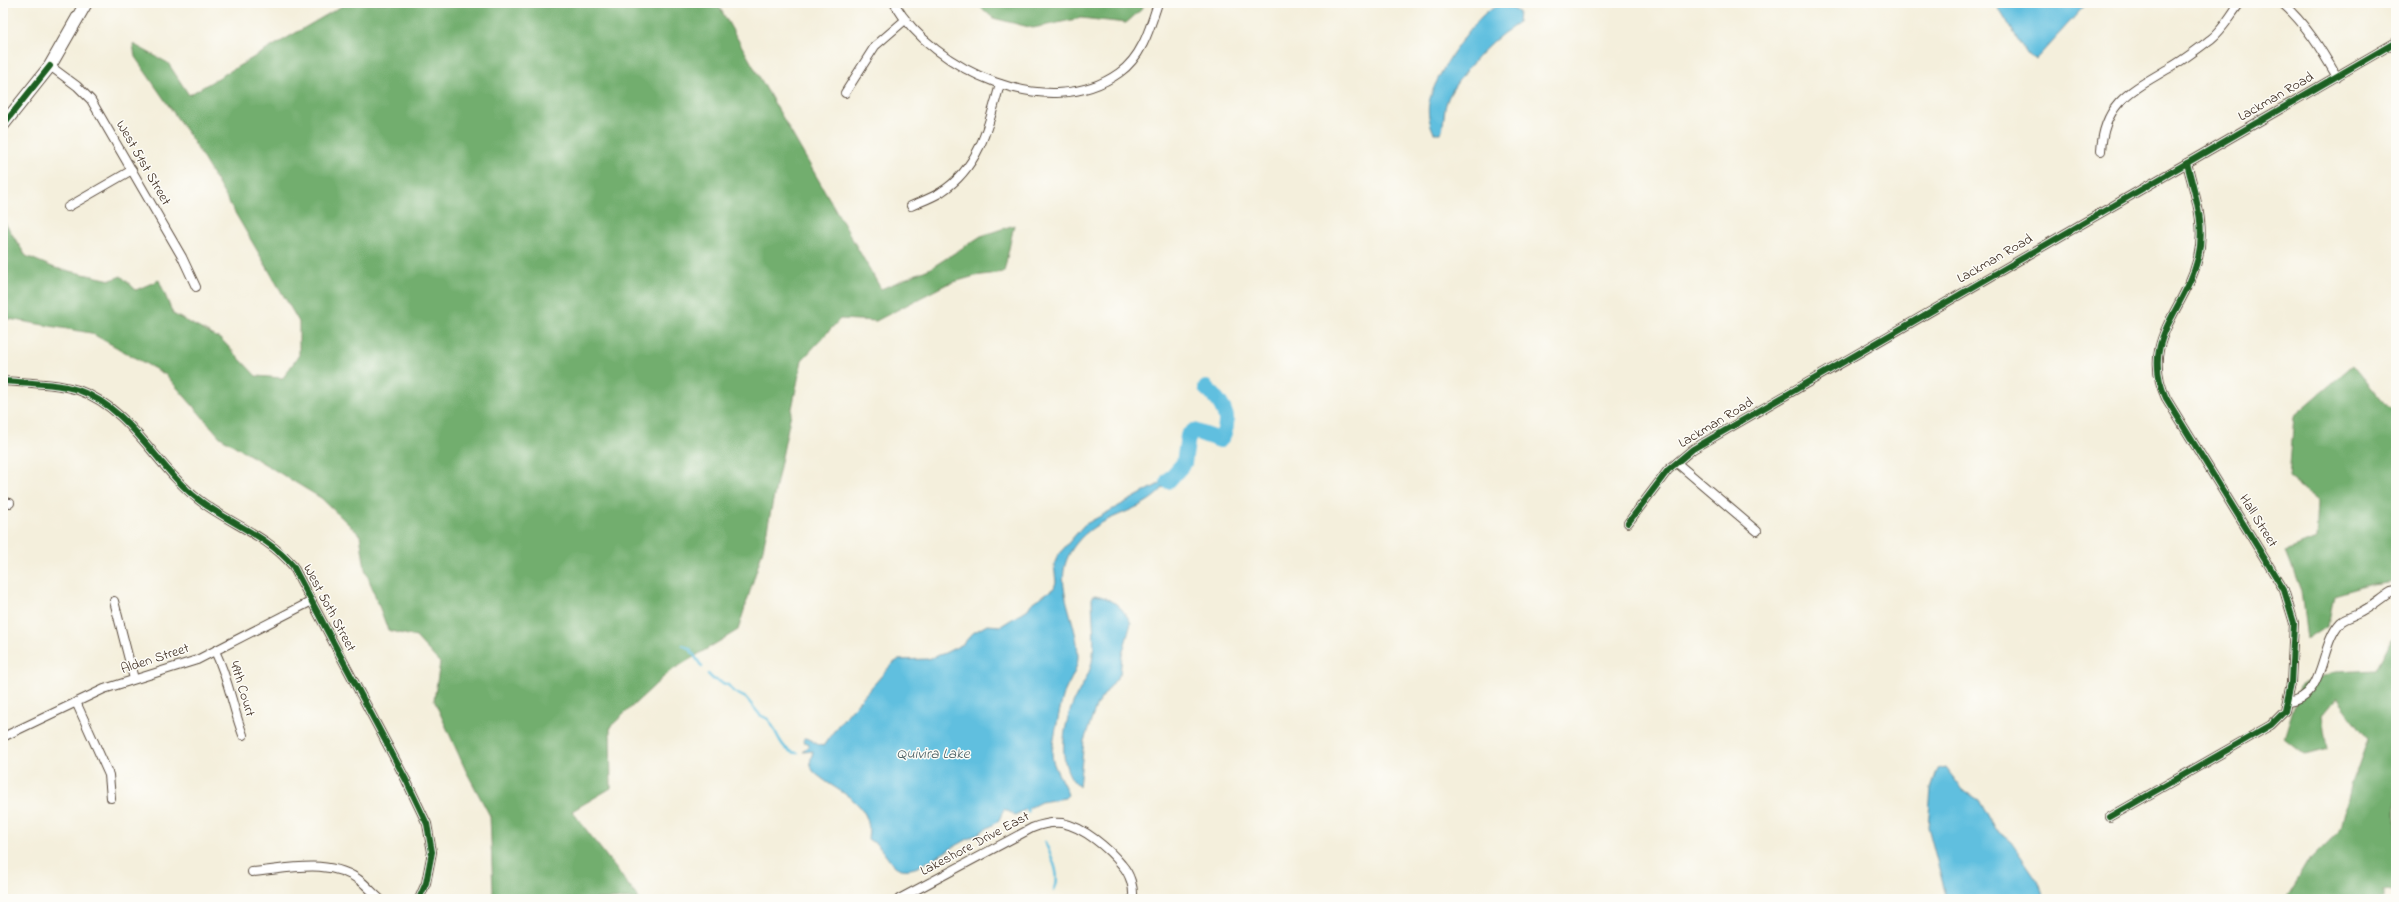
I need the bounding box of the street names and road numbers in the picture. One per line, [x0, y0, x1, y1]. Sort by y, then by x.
street label: Lackman Road [2234, 67, 2318, 127]
street label: West 51st Street [110, 116, 176, 210]
street label: Lackman Road [1953, 229, 2037, 289]
street label: Lackman Road [1674, 392, 1758, 454]
street label: Hall Street [2233, 490, 2283, 552]
street label: West 50th Street [297, 560, 361, 656]
street label: Alden Street [118, 638, 192, 680]
street label: 49th Court [224, 659, 260, 720]
street label: Lakeshore Drive East [917, 806, 1034, 882]

